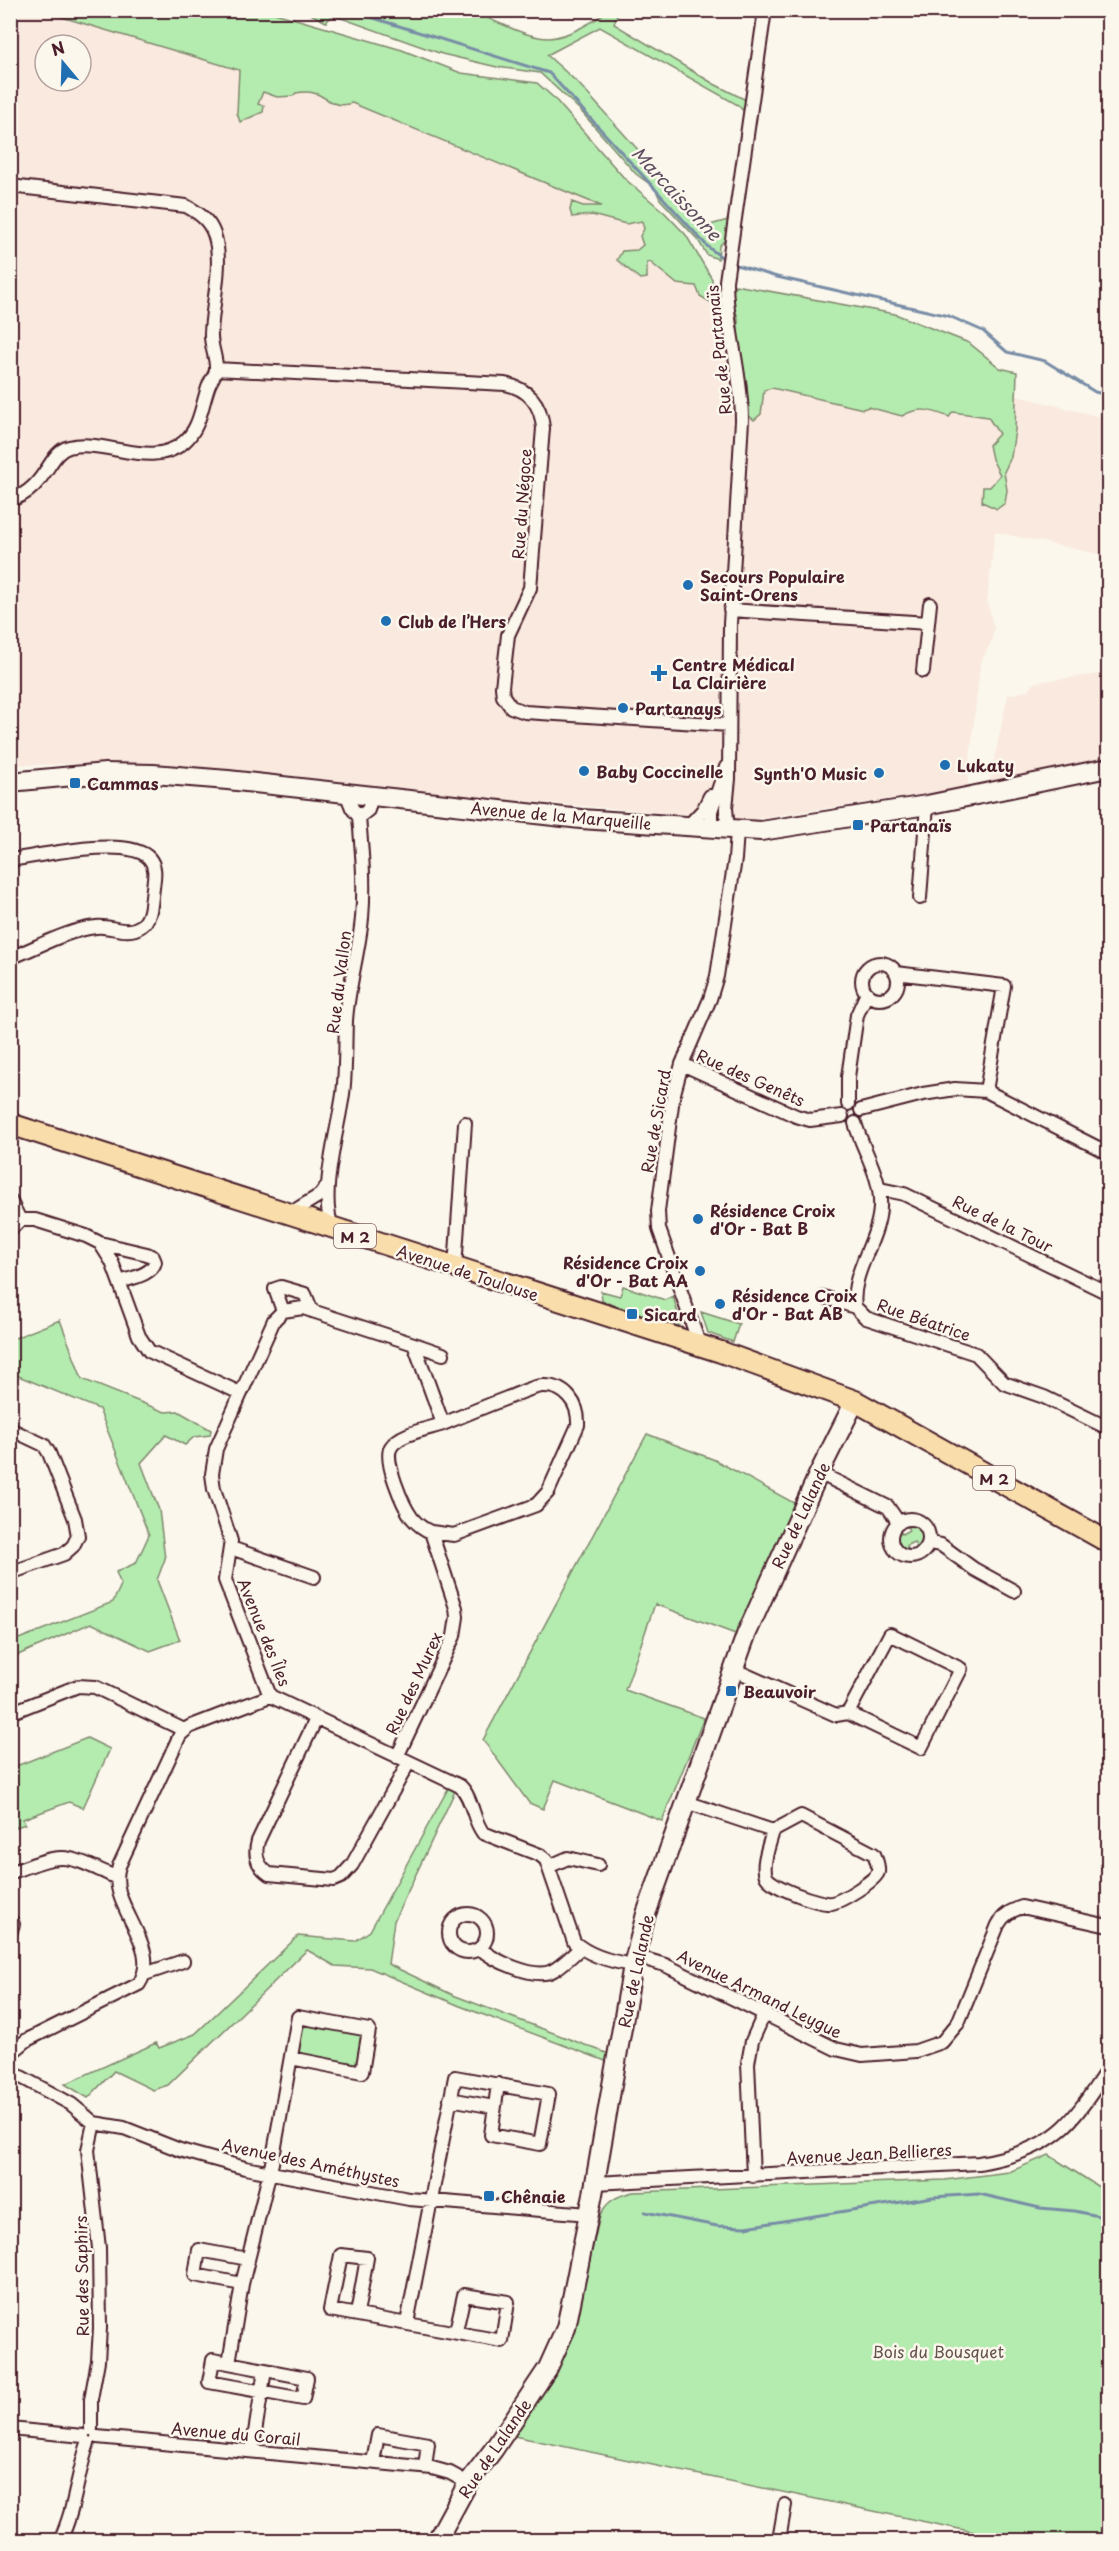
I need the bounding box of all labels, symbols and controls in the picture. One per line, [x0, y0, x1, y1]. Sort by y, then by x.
north arrow [33, 33, 93, 93]
text: N [48, 34, 68, 61]
water label: Marcaissonne [626, 140, 729, 247]
street label: Rue de Partanaïs [699, 284, 737, 416]
street label: Rue du Négoce [505, 448, 537, 560]
place label: Secours Populaire Saint-Orens [700, 564, 845, 606]
marker: Secours Populaire Saint-Orens [681, 578, 695, 592]
place label: Club de l’Hers [398, 609, 507, 633]
marker: Club de l’Hers [379, 614, 393, 628]
place label: Centre Médical La Clairière [672, 652, 795, 694]
marker: Centre Médical La Clairière [650, 664, 668, 682]
place label: Partanays [635, 696, 722, 720]
marker: Partanays [616, 701, 630, 715]
place label: Lukaty [957, 753, 1014, 777]
marker: Lukaty [938, 758, 952, 772]
place label: Baby Coccinelle [596, 759, 723, 783]
place label: Synth'O Music [754, 761, 867, 785]
marker: Baby Coccinelle [577, 764, 591, 778]
marker: Synth'O Music [872, 766, 886, 780]
place label: Cammas [87, 771, 159, 795]
marker: Cammas [68, 776, 82, 790]
street label: Avenue de la Marqueille [470, 795, 652, 835]
place label: Partanaïs [870, 813, 952, 837]
marker: Partanaïs [851, 818, 865, 832]
street label: Rue du Vallon [320, 929, 356, 1035]
street label: Rue des Genêts [693, 1042, 809, 1112]
street label: Rue de Sicard [634, 1067, 676, 1175]
street label: Rue de la Tour [949, 1188, 1058, 1258]
place label: Résidence Croix d'Or - Bat B [710, 1198, 835, 1240]
marker: Résidence Croix d'Or - Bat B [691, 1212, 705, 1226]
road number: M 2 [334, 1224, 376, 1248]
street label: Avenue de Toulouse [394, 1238, 542, 1306]
place label: Résidence Croix d'Or - Bat AA [563, 1250, 688, 1292]
marker: Résidence Croix d'Or - Bat AA [693, 1264, 707, 1278]
place label: Résidence Croix d'Or - Bat AB [732, 1283, 857, 1325]
street label: Rue Béatrice [874, 1292, 974, 1346]
marker: Résidence Croix d'Or - Bat AB [713, 1297, 727, 1311]
place label: Sicard [644, 1302, 698, 1326]
marker: Sicard [625, 1307, 639, 1321]
street label: Rue de Lalande [765, 1457, 835, 1572]
road number: M 2 [973, 1466, 1015, 1490]
street label: Avenue des Îles [232, 1574, 298, 1690]
street label: Rue des Murex [379, 1628, 447, 1738]
place label: Beauvoir [743, 1679, 817, 1703]
marker: Beauvoir [724, 1684, 738, 1698]
street label: Rue de Lalande [611, 1912, 659, 2030]
street label: Avenue Armand Leygue [673, 1943, 847, 2043]
street label: Avenue des Améthystes [220, 2131, 402, 2193]
street label: Avenue Jean Bellieres [786, 2137, 952, 2169]
place label: Chênaie [501, 2184, 566, 2208]
marker: Chênaie [482, 2189, 496, 2203]
street label: Rue des Saphirs [68, 2215, 94, 2337]
park label: Bois du Bousquet [872, 2339, 1004, 2363]
street label: Rue de Lalande [452, 2393, 536, 2502]
street label: Avenue du Corail [170, 2415, 302, 2451]

